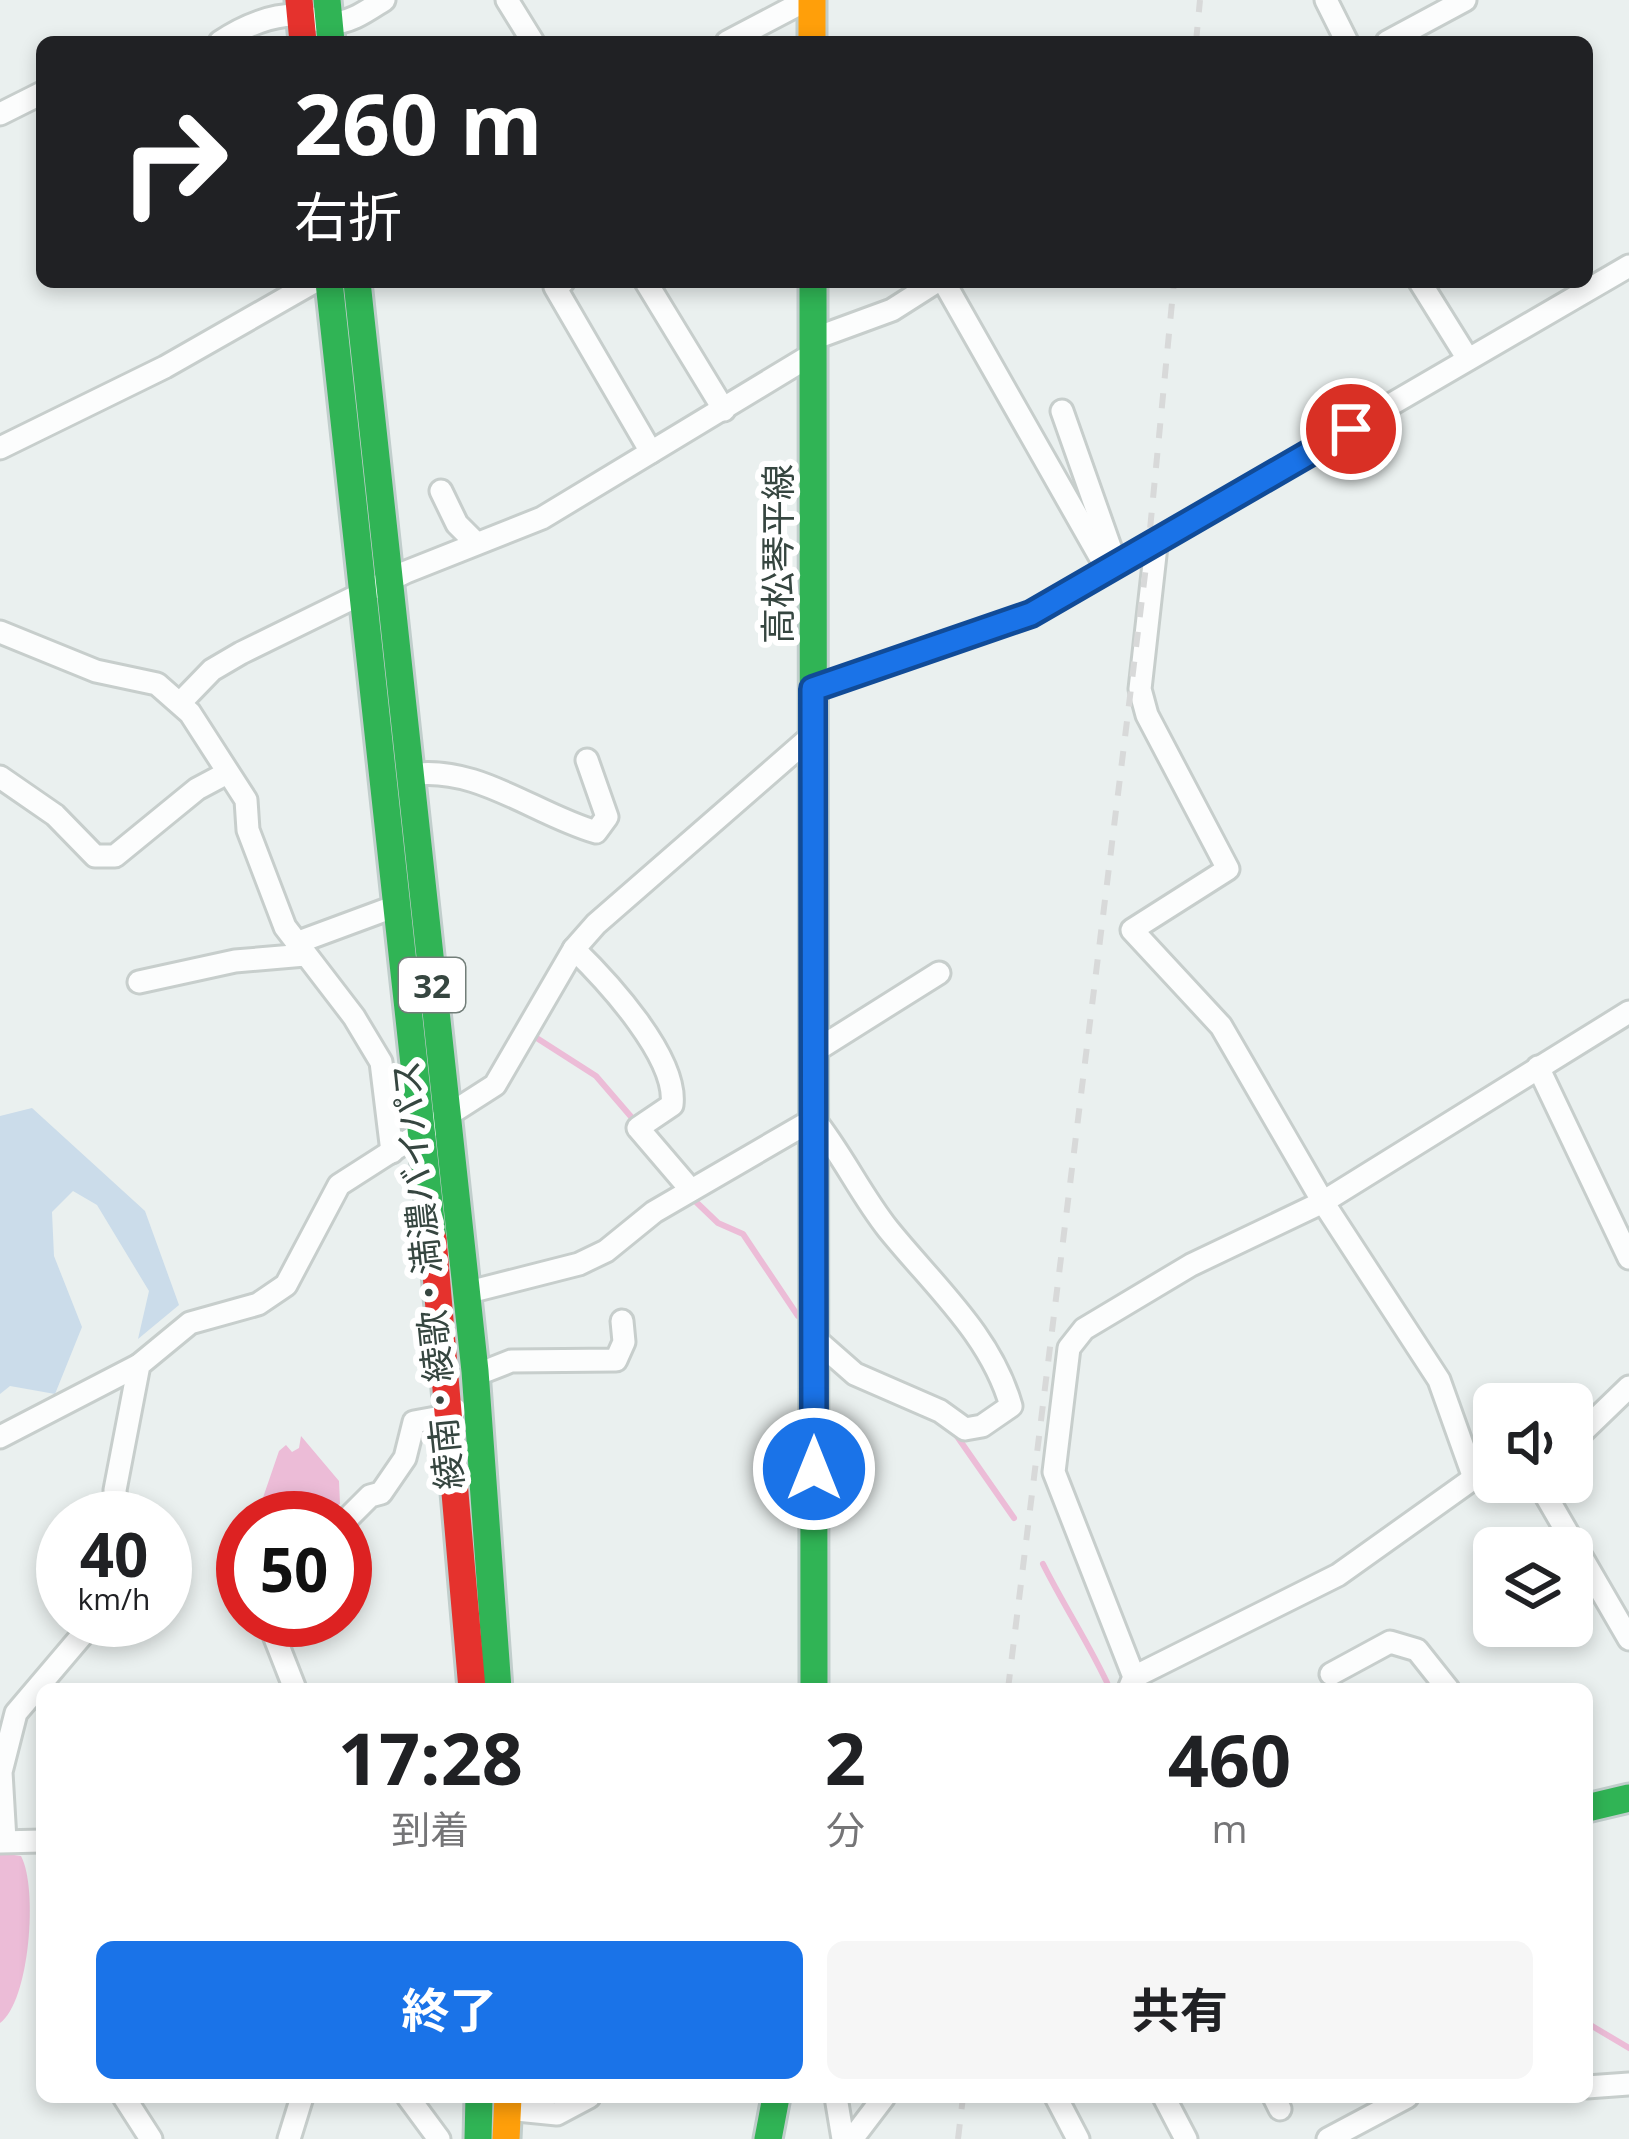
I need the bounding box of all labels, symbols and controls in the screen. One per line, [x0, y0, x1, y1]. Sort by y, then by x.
text: 260 m [294, 65, 542, 180]
icon: right [96, 84, 252, 240]
text: 右折 [294, 179, 402, 253]
pin [1300, 378, 1402, 480]
icon: arrive [1318, 396, 1384, 462]
street label: 高松琴平線 [753, 464, 802, 644]
road number: 32 [399, 958, 465, 1012]
street label: 綾南・綾歌・満濃バイパス [380, 1058, 474, 1492]
map controls [1473, 1383, 1593, 1647]
button: sound [1473, 1383, 1593, 1503]
position arrow [751, 1406, 877, 1532]
speed limit sign: 50 [216, 1491, 372, 1647]
text: 40 [80, 1513, 148, 1595]
button: layers [1473, 1527, 1593, 1647]
text: km/h [78, 1578, 150, 1619]
text: 17:28 [338, 1708, 523, 1806]
text: 2 [825, 1708, 866, 1806]
text: 460 [1168, 1710, 1291, 1808]
text: m [1211, 1801, 1247, 1854]
text: 到着 [391, 1802, 469, 1855]
text: 分 [826, 1802, 865, 1855]
button: 終了 [96, 1941, 803, 2079]
button: 共有 [827, 1941, 1533, 2079]

